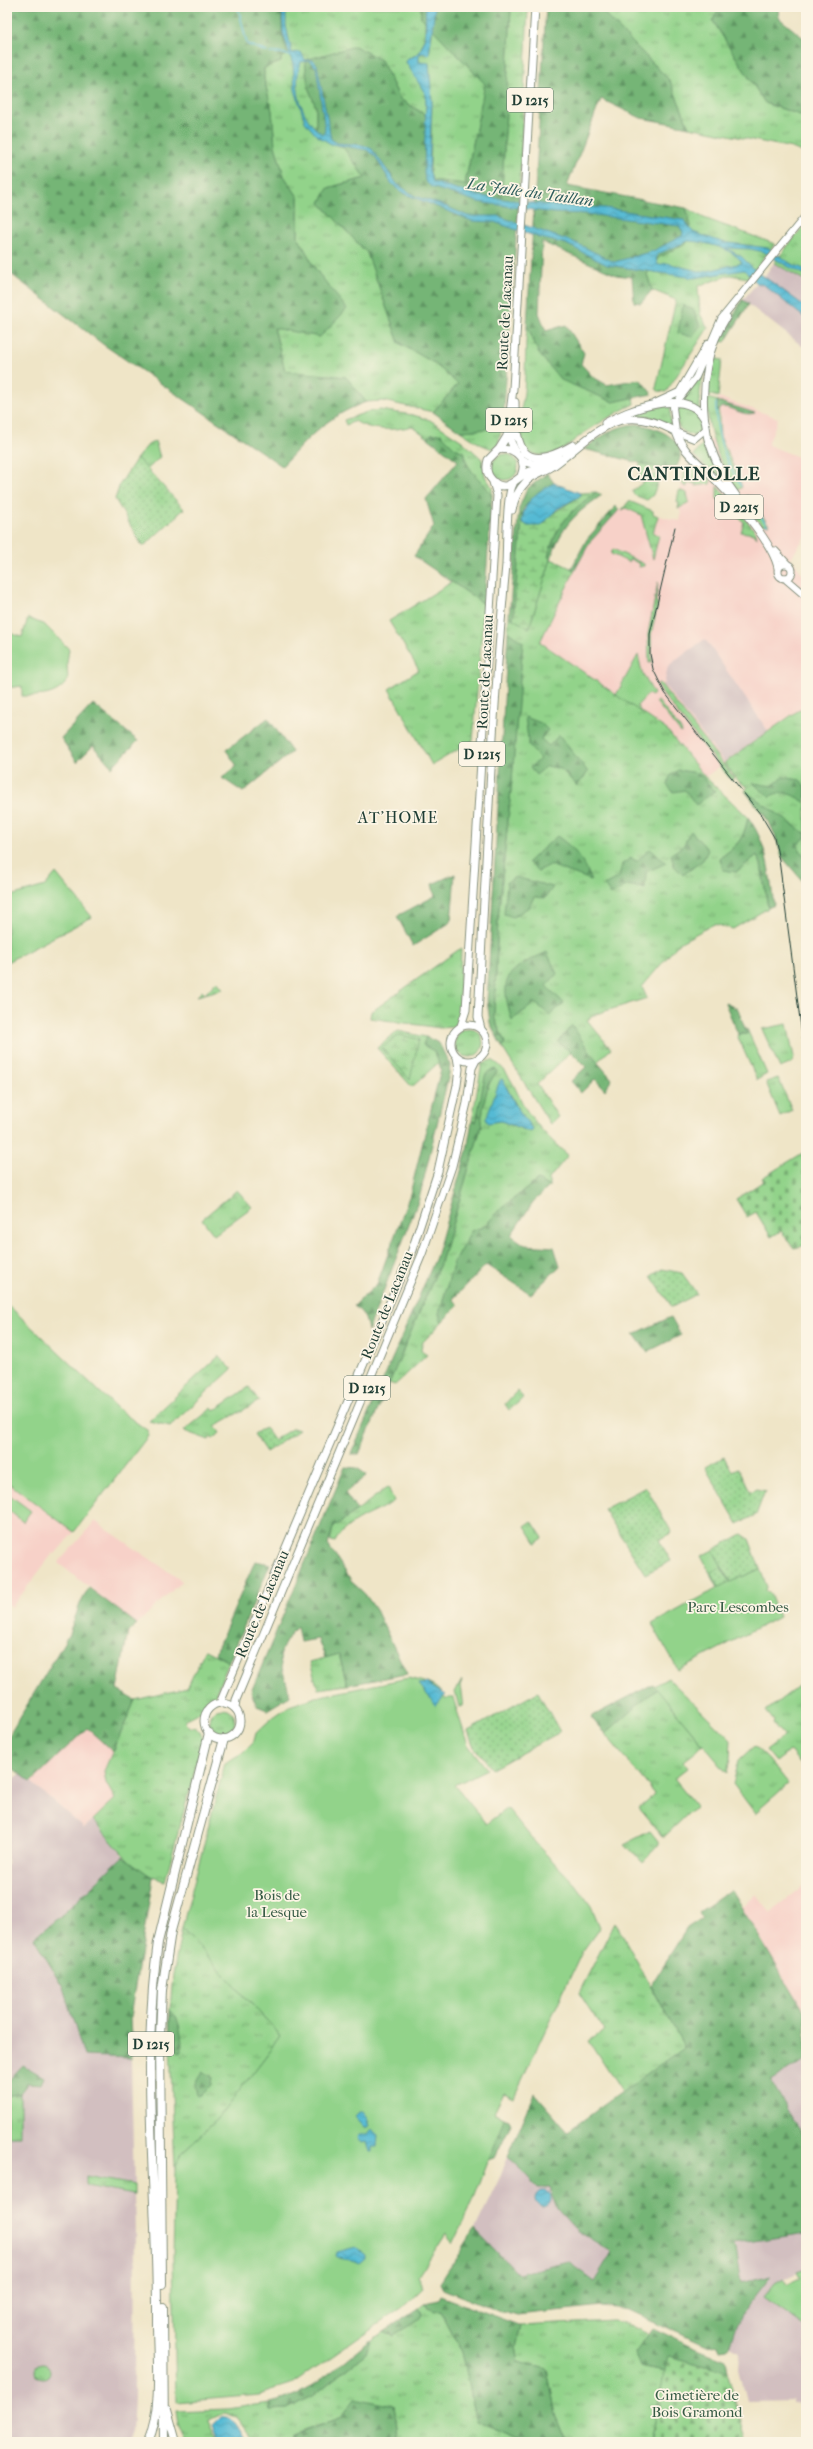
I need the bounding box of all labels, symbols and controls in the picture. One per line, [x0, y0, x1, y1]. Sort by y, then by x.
road number: D 1215 [507, 88, 553, 112]
water label: La Jalle du Taillan [465, 174, 594, 210]
street label: Route de Lacanau [493, 255, 517, 371]
road number: D 1215 [486, 408, 532, 432]
district label: CANTINOLLE [627, 463, 761, 485]
road number: D 2215 [715, 495, 763, 519]
street label: Route de Lacanau [473, 614, 497, 730]
road number: D 1215 [459, 742, 505, 766]
district label: AT'HOME [357, 808, 438, 827]
street label: Route de Lacanau [357, 1248, 417, 1362]
road number: D 1215 [344, 1376, 390, 1400]
street label: Route de Lacanau [231, 1547, 293, 1660]
park label: Parc Lescombes [687, 1598, 789, 1616]
park label: Bois de la Lesque [246, 1886, 308, 1921]
road number: D 1215 [128, 2032, 174, 2056]
park label: Cimetière de Bois Gramond [651, 2386, 743, 2421]

